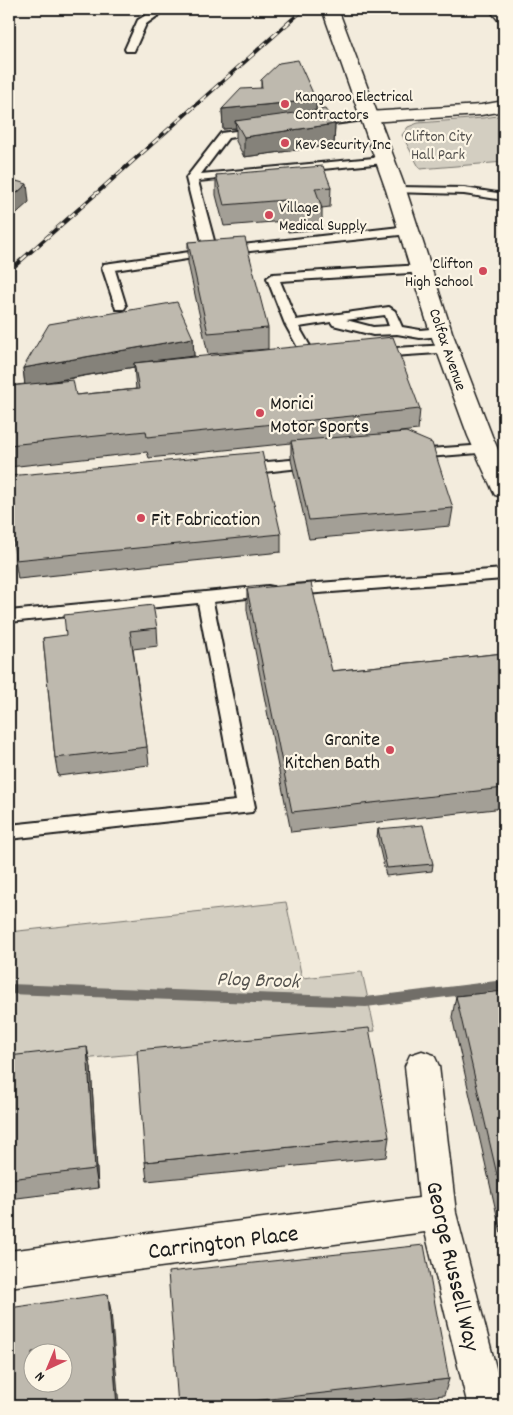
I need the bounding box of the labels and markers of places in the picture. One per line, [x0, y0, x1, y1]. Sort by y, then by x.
place label: Kangaroo Electrical Contractors [295, 86, 413, 127]
marker: Kangaroo Electrical Contractors [279, 98, 291, 110]
place label: Kev Security Inc [295, 134, 391, 157]
marker: Kev Security Inc [279, 137, 291, 149]
place label: Village Medical Supply [279, 197, 367, 238]
marker: Village Medical Supply [263, 209, 275, 221]
place label: Clifton High School [405, 253, 473, 294]
marker: Clifton High School [477, 265, 489, 277]
place label: Morici Motor Sports [270, 391, 369, 442]
marker: Morici Motor Sports [254, 407, 266, 419]
place label: Fit Fabrication [151, 507, 260, 535]
marker: Fit Fabrication [135, 512, 147, 524]
place label: Granite Kitchen Bath [285, 727, 380, 778]
marker: Granite Kitchen Bath [384, 744, 396, 756]

